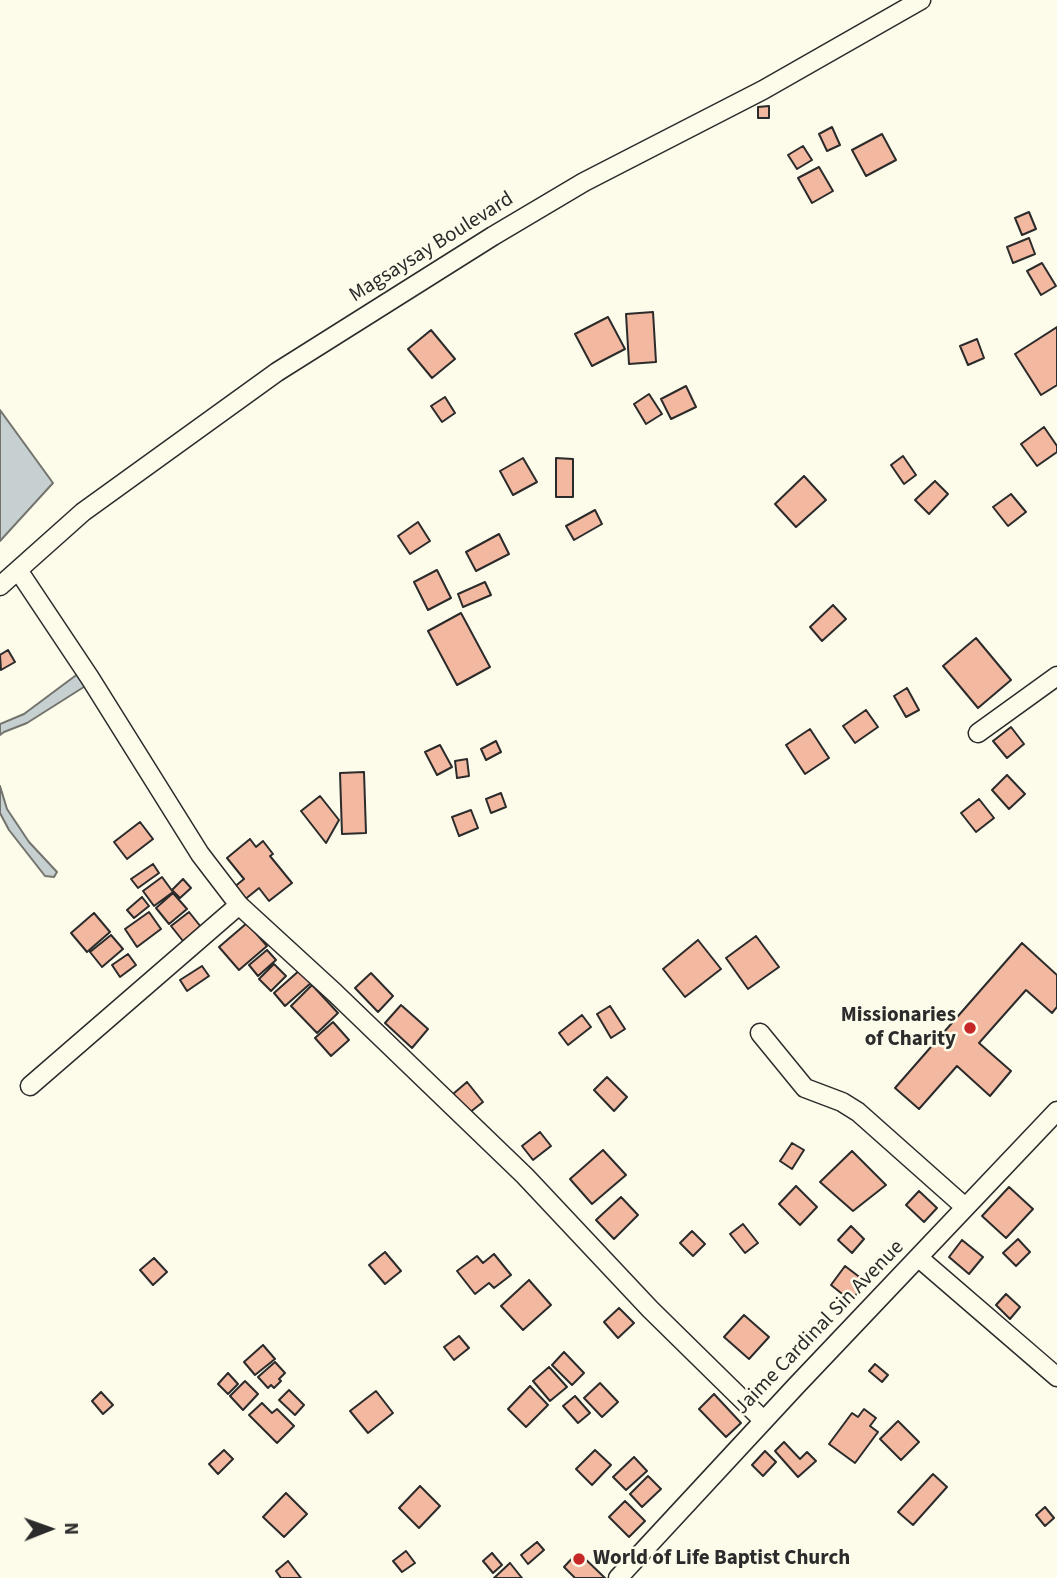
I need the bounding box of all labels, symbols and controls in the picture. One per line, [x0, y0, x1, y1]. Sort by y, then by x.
street label: Magsaysay Boulevard [345, 187, 519, 309]
place label: Missionaries of Charity [841, 1003, 956, 1053]
marker: Missionaries of Charity [962, 1020, 978, 1036]
street label: Jaime Cardinal Sin Avenue [730, 1236, 910, 1420]
north arrow [14, 1494, 84, 1564]
text: N [57, 1522, 84, 1535]
place label: World of Life Baptist Church [593, 1546, 850, 1572]
marker: World of Life Baptist Church [571, 1551, 587, 1567]

